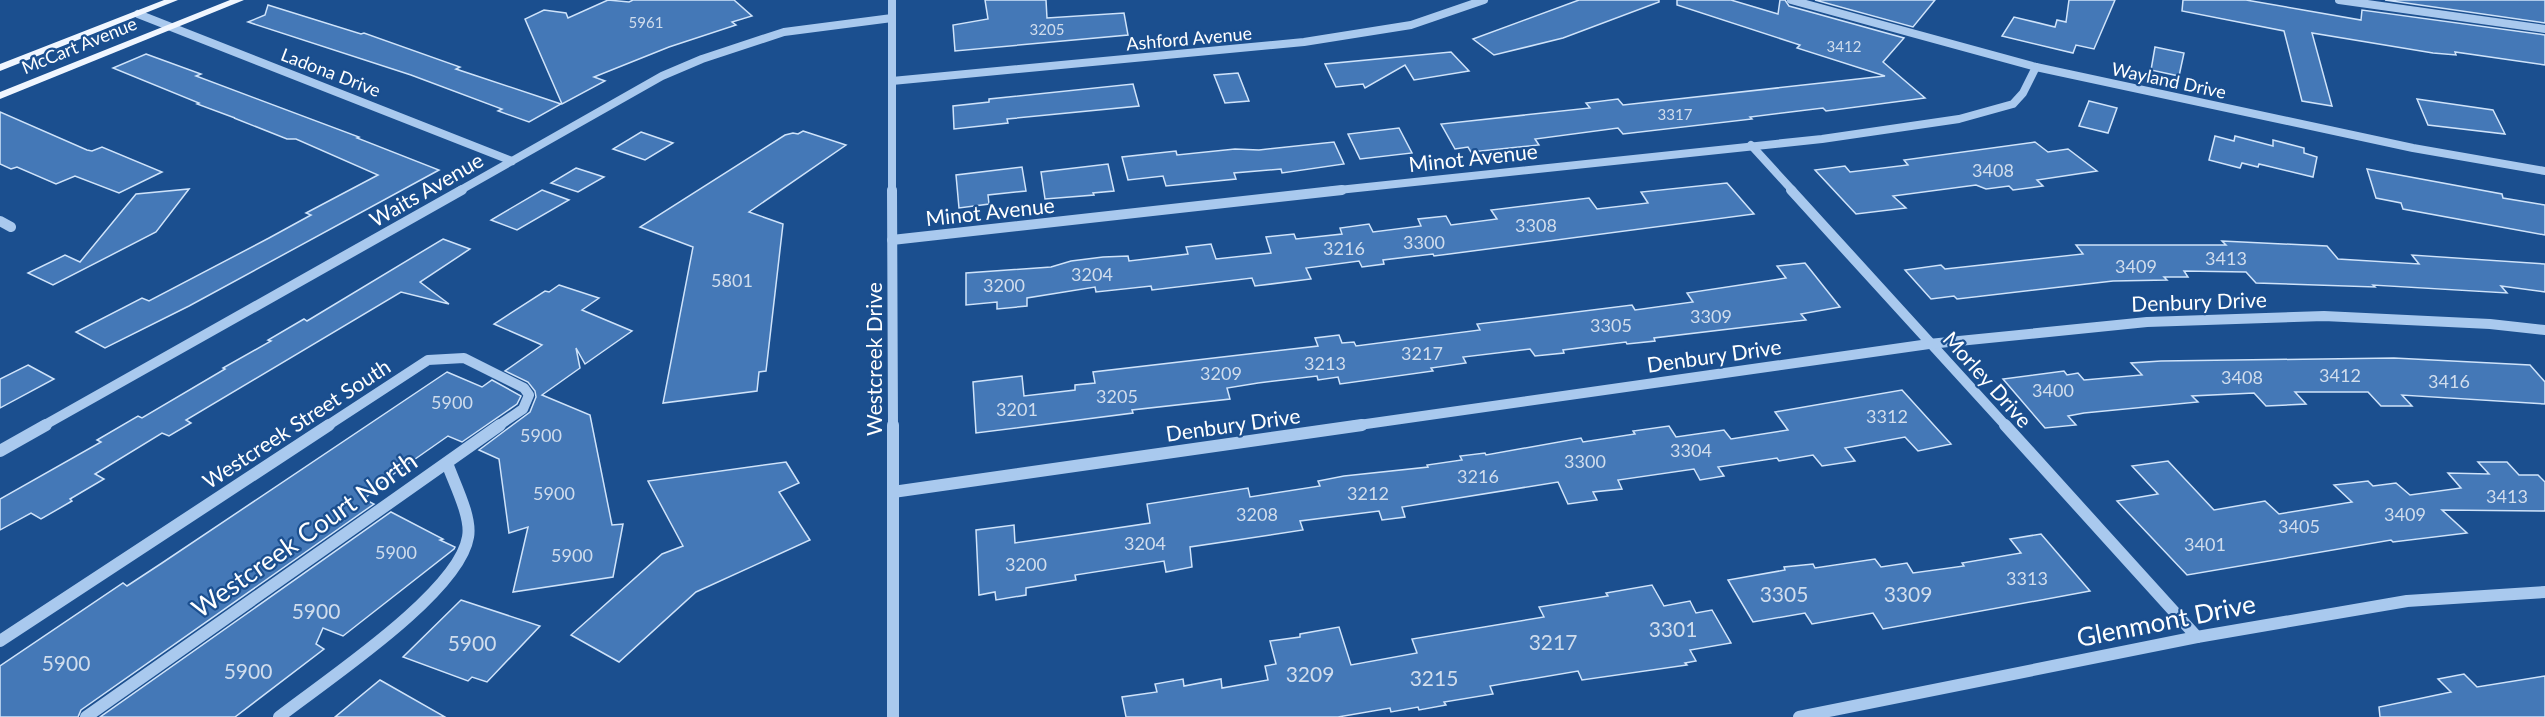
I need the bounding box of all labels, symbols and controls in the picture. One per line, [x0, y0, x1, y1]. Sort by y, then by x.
street label: McCart Avenue [18, 12, 140, 78]
house number: 5961 [629, 13, 663, 31]
house number: 3205 [1030, 20, 1064, 38]
street label: Ashford Avenue [1125, 22, 1253, 54]
house number: 3412 [1827, 37, 1861, 55]
street label: Ladona Drive [278, 43, 384, 101]
street label: Wayland Drive [2110, 57, 2228, 103]
house number: 3317 [1658, 105, 1693, 123]
street label: Minot Avenue [1407, 138, 1539, 176]
street label: Waits Avenue [365, 146, 487, 232]
house number: 3408 [1972, 159, 2014, 181]
street label: Minot Avenue [924, 192, 1056, 230]
house number: 3308 [1515, 214, 1557, 236]
house number: 3300 [1403, 231, 1445, 253]
house number: 3216 [1323, 237, 1365, 259]
house number: 3413 [2205, 247, 2247, 269]
house number: 3409 [2115, 255, 2157, 277]
house number: 3204 [1071, 263, 1113, 285]
house number: 5801 [711, 269, 753, 291]
house number: 3200 [983, 274, 1025, 296]
street label: Westcreek Drive [861, 282, 886, 436]
street label: Denbury Drive [2131, 286, 2267, 316]
house number: 3309 [1690, 305, 1732, 327]
house number: 3305 [1590, 314, 1632, 336]
street label: Morley Drive [1938, 326, 2038, 432]
street label: Denbury Drive [1645, 333, 1783, 377]
house number: 3217 [1401, 342, 1443, 364]
house number: 3213 [1304, 352, 1346, 374]
street label: Westcreek Street South [198, 353, 394, 493]
house number: 3209 [1200, 362, 1242, 384]
house number: 3412 [2319, 364, 2361, 386]
house number: 3408 [2221, 366, 2263, 388]
house number: 3416 [2428, 370, 2470, 392]
house number: 3400 [2032, 379, 2074, 401]
house number: 3205 [1096, 385, 1138, 407]
house number: 5900 [431, 391, 473, 413]
house number: 3201 [996, 398, 1038, 420]
street label: Denbury Drive [1164, 402, 1302, 446]
house number: 3312 [1866, 405, 1908, 427]
house number: 5900 [520, 424, 562, 446]
house number: 3304 [1670, 439, 1712, 461]
street label: Westcreek Court North [185, 444, 423, 624]
house number: 3300 [1564, 450, 1606, 472]
house number: 3216 [1457, 465, 1499, 487]
house number: 5900 [533, 482, 575, 504]
house number: 3212 [1347, 482, 1389, 504]
house number: 3413 [2486, 485, 2528, 507]
house number: 3208 [1236, 503, 1278, 525]
house number: 3409 [2384, 503, 2426, 525]
house number: 3405 [2278, 515, 2320, 537]
house number: 3204 [1124, 532, 1166, 554]
house number: 3401 [2184, 533, 2226, 555]
house number: 5900 [375, 541, 417, 563]
house number: 5900 [551, 544, 593, 566]
house number: 3200 [1005, 553, 1047, 575]
house number: 3313 [2006, 567, 2048, 589]
house number: 3305 [1760, 581, 1808, 606]
house number: 3309 [1884, 581, 1932, 606]
street label: Glenmont Drive [2074, 587, 2258, 653]
house number: 5900 [292, 598, 340, 623]
house number: 3301 [1649, 616, 1697, 641]
house number: 3217 [1529, 629, 1577, 654]
house number: 5900 [448, 630, 496, 655]
house number: 5900 [42, 650, 90, 675]
house number: 5900 [224, 658, 272, 683]
house number: 3209 [1286, 661, 1334, 686]
house number: 3215 [1410, 665, 1458, 690]

